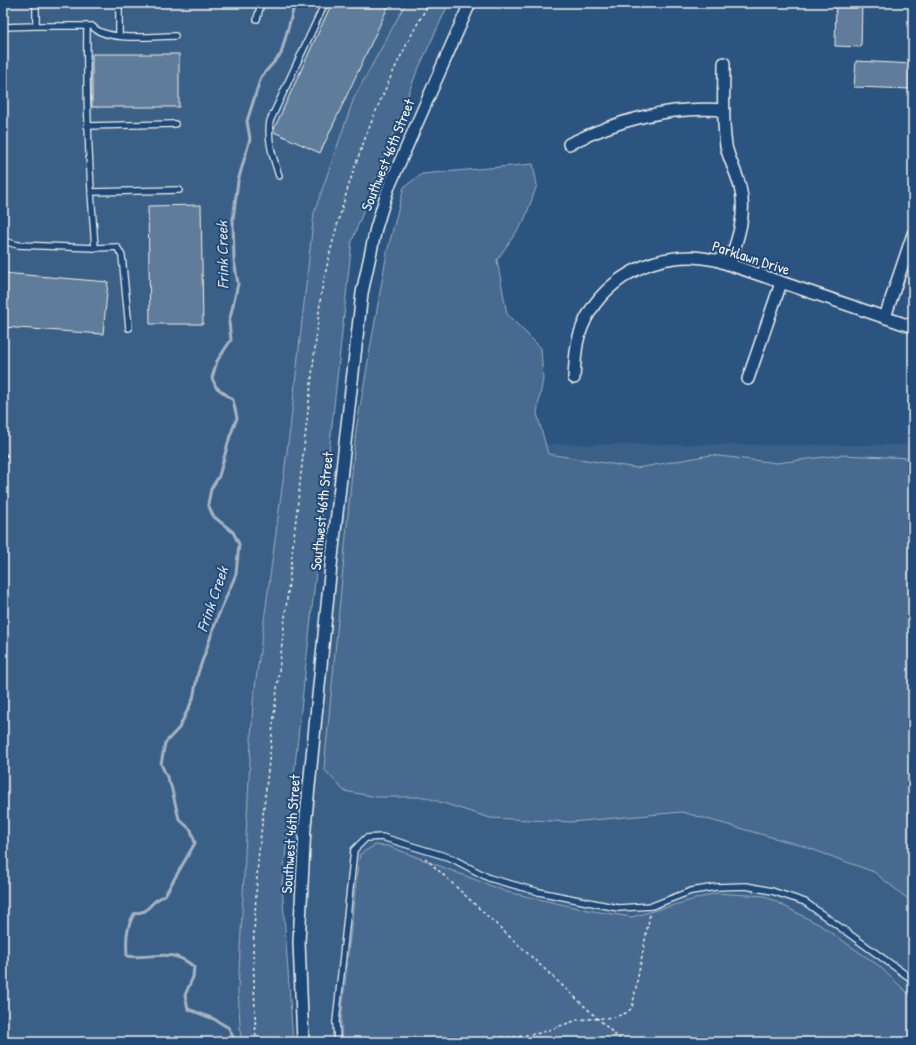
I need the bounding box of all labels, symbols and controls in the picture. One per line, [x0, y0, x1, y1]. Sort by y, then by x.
street label: Southwest 46th Street [355, 95, 420, 214]
water label: Frink Creek [210, 220, 234, 289]
street label: Parklawn Drive [710, 235, 793, 280]
street label: Southwest 46th Street [305, 450, 338, 571]
water label: Frink Creek [191, 562, 234, 635]
street label: Southwest 46th Street [276, 773, 305, 894]

